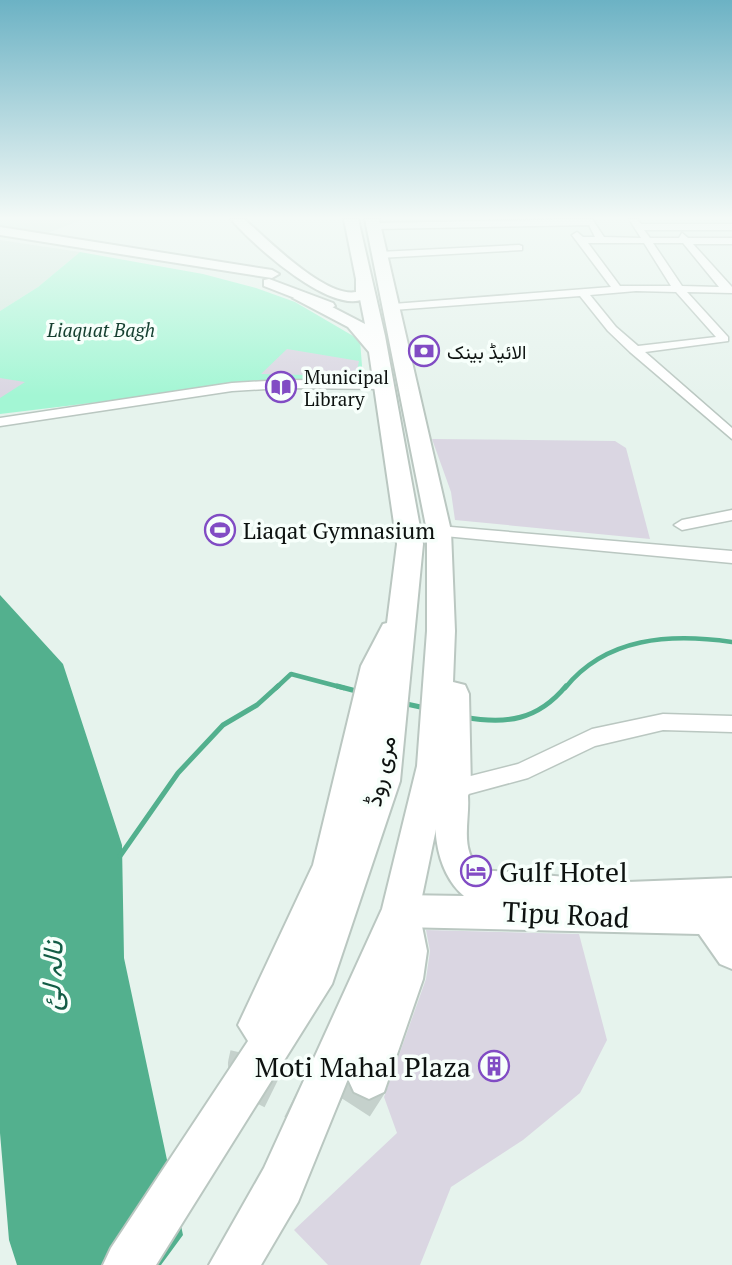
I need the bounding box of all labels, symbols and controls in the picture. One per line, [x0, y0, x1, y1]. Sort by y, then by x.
park label: Liaquat Bagh [46, 317, 155, 342]
bank icon: الائیڈ بینک [407, 334, 441, 368]
place label: الائیڈ بینک [447, 339, 526, 364]
place label: Municipal Library [304, 364, 389, 411]
library icon: Municipal Library [264, 370, 298, 404]
sports icon: Liaqat Gymnasium [203, 513, 237, 547]
place label: Liaqat Gymnasium [243, 515, 435, 546]
street label: مری روڈ [357, 733, 403, 809]
place label: Gulf Hotel [499, 853, 628, 890]
hotel icon: Gulf Hotel [459, 854, 493, 888]
street label: Tipu Road [502, 892, 630, 936]
water label: نالہ لئ [31, 939, 71, 1011]
place label: Moti Mahal Plaza [255, 1048, 471, 1085]
building icon: Moti Mahal Plaza [477, 1049, 511, 1083]

